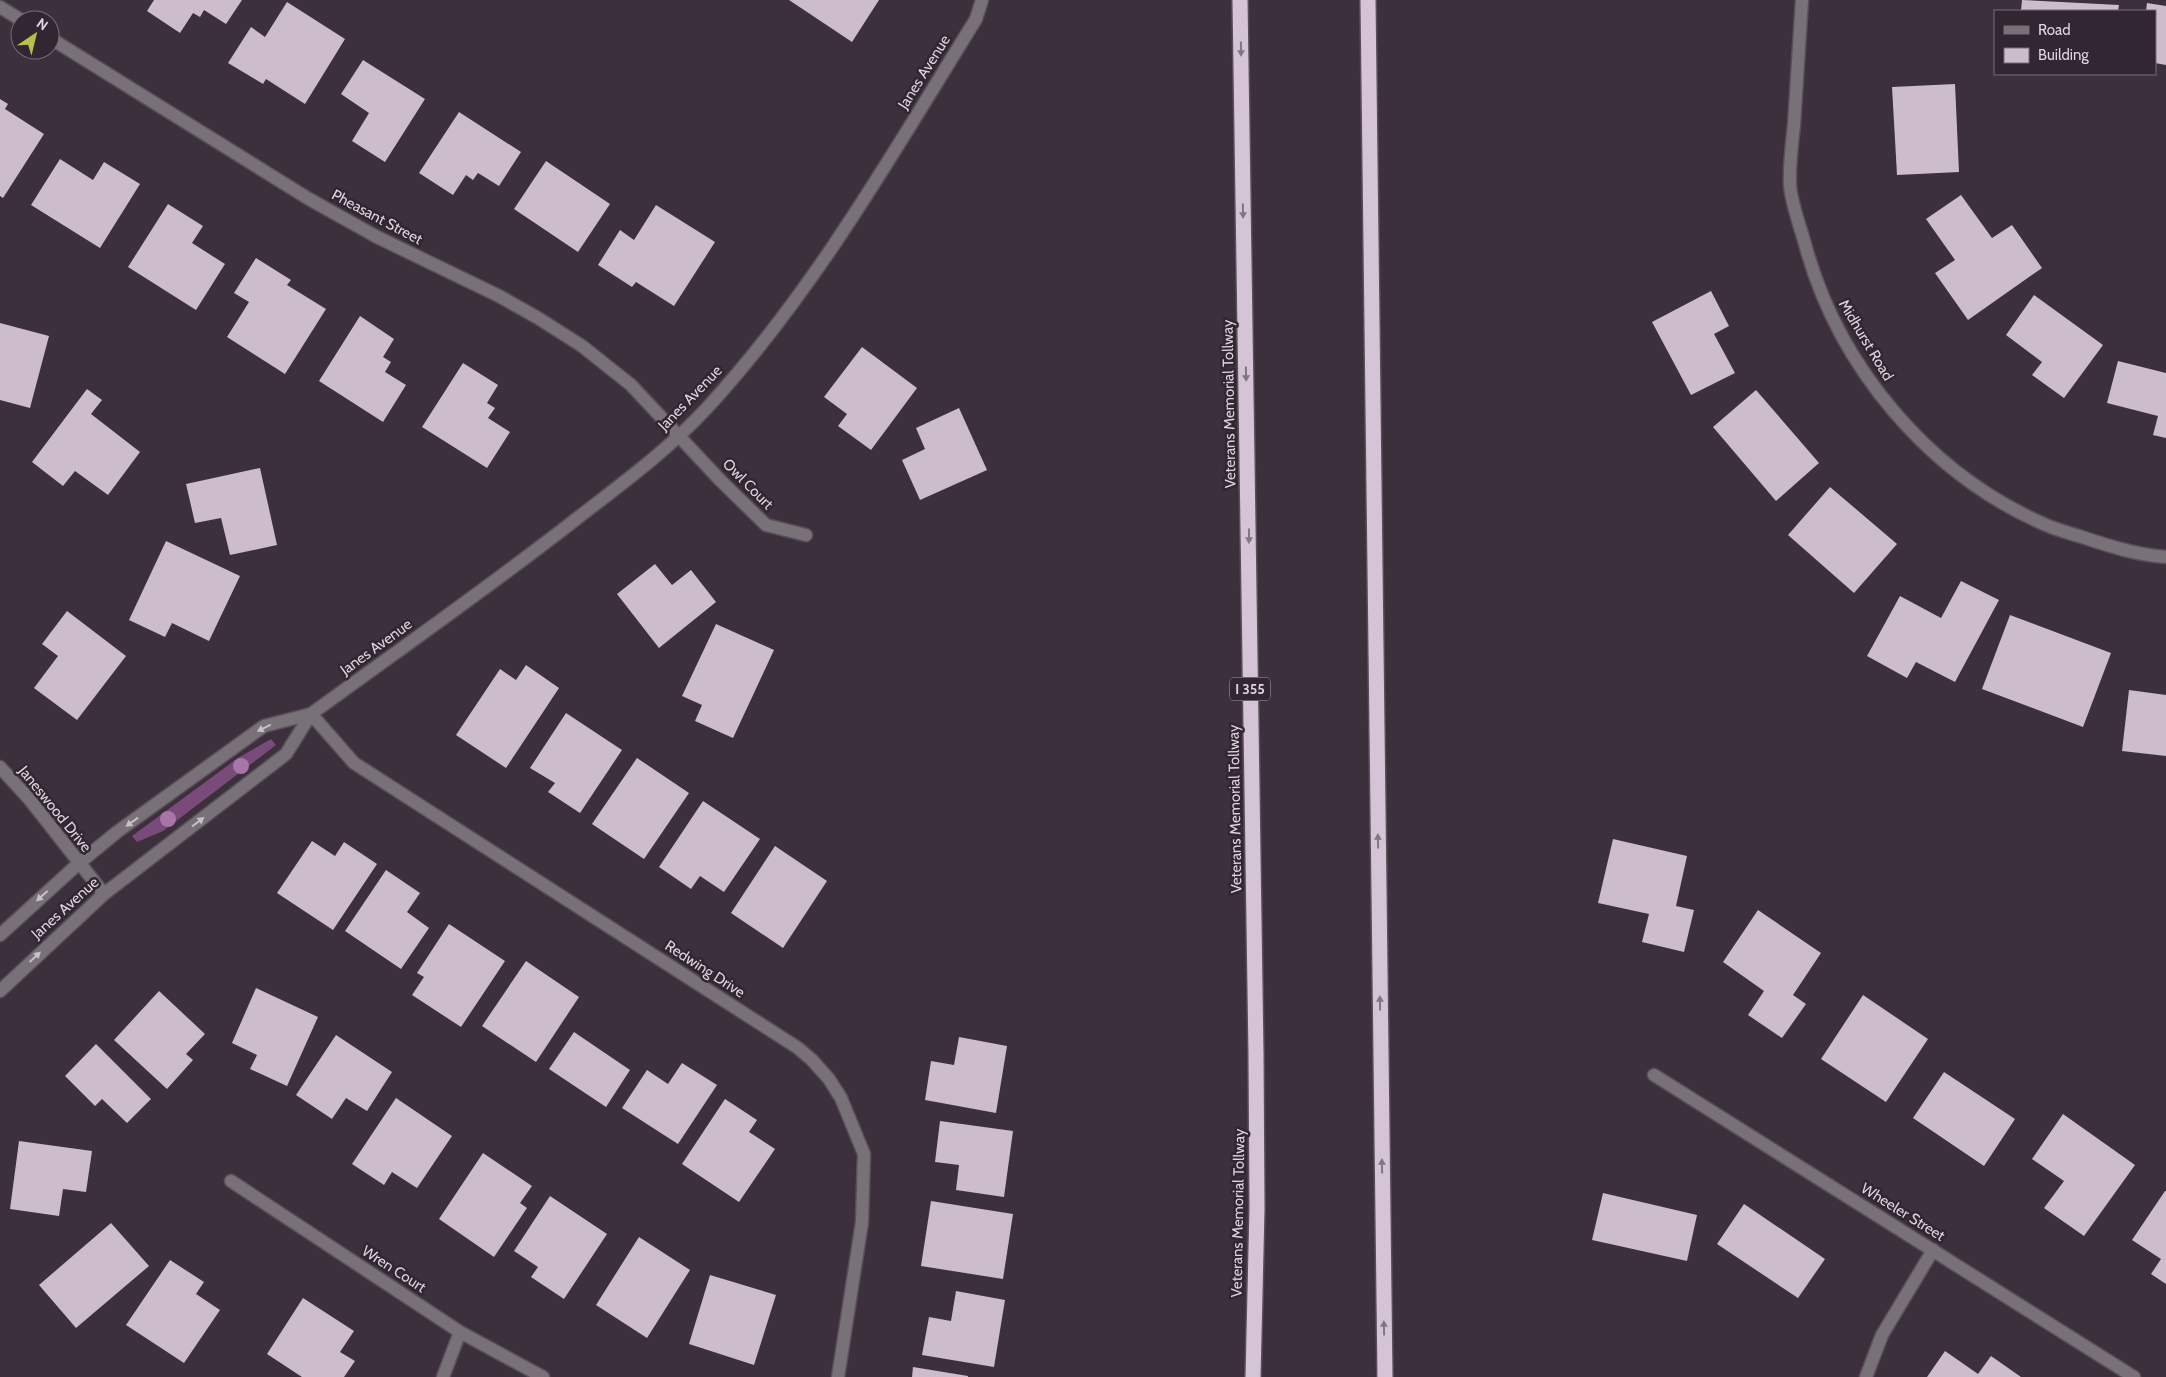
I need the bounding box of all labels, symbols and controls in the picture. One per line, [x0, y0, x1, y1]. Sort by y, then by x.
north arrow [10, 10, 60, 60]
legend [1994, 10, 2156, 75]
text: N [33, 14, 52, 35]
text: Road [2038, 21, 2071, 39]
street label: Janes Avenue [894, 31, 954, 113]
one-way arrow [1237, 41, 1245, 57]
text: Building [2038, 46, 2089, 64]
street label: Pheasant Street [329, 186, 425, 248]
one-way arrow [1239, 203, 1247, 219]
street label: Midhurst Road [1835, 296, 1897, 384]
street label: Veterans Memorial Tollway [1219, 319, 1239, 489]
street label: Janes Avenue [654, 361, 726, 435]
one-way arrow [1242, 366, 1250, 382]
street label: Owl Court [719, 455, 777, 513]
one-way arrow [1245, 528, 1253, 544]
street label: Janes Avenue [336, 615, 416, 680]
road number: I 355 [1230, 678, 1270, 701]
one-way arrow [257, 724, 271, 732]
street label: Veterans Memorial Tollway [1225, 724, 1245, 894]
street label: Janeswood Drive [14, 761, 95, 856]
one-way arrow [126, 816, 139, 827]
one-way arrow [191, 817, 205, 827]
one-way arrow [1374, 833, 1382, 849]
street label: Janes Avenue [27, 873, 103, 943]
one-way arrow [36, 890, 48, 902]
street label: Redwing Drive [662, 936, 749, 1002]
one-way arrow [29, 951, 41, 963]
one-way arrow [1376, 995, 1384, 1011]
street label: Veterans Memorial Tollway [1228, 1128, 1248, 1298]
one-way arrow [1378, 1158, 1386, 1174]
street label: Wheeler Street [1858, 1179, 1948, 1245]
street label: Wren Court [359, 1242, 429, 1296]
one-way arrow [1380, 1320, 1388, 1336]

